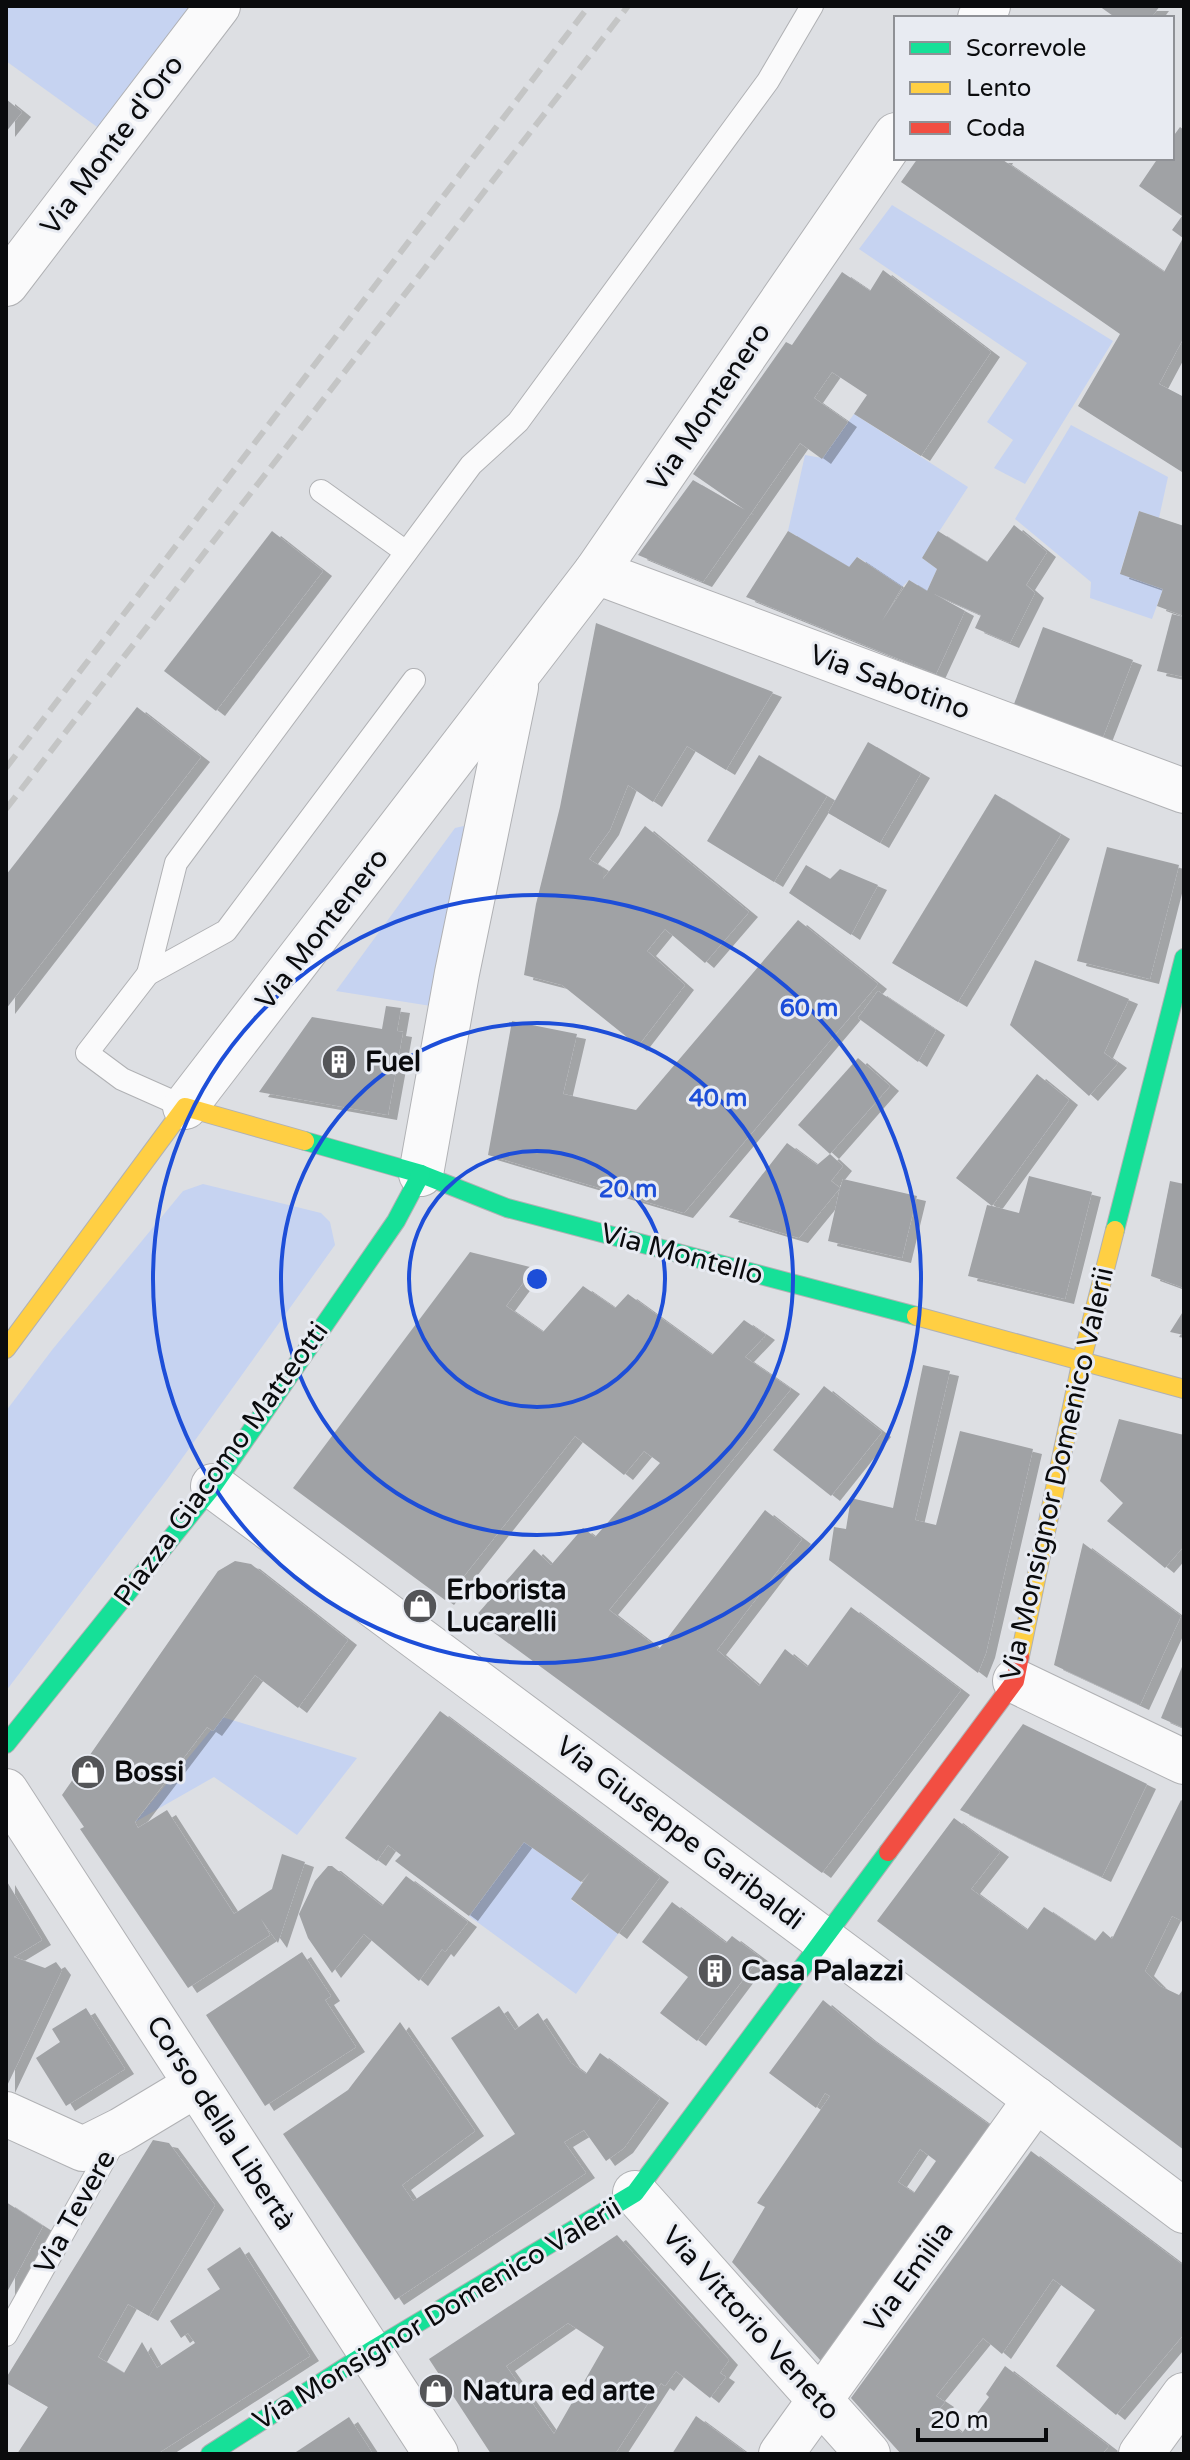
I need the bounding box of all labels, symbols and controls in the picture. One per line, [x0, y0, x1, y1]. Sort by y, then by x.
legend [894, 16, 1174, 160]
text: Scorrevole [966, 34, 1086, 63]
street label: Via Monte d'Oro [33, 48, 191, 242]
text: Lento [966, 74, 1031, 103]
text: Coda [966, 114, 1026, 143]
street label: Via Montenero [640, 316, 778, 498]
street label: Via Sabotino [805, 637, 975, 727]
street label: Via Montenero [248, 841, 396, 1017]
text: 60 m [780, 994, 838, 1023]
building icon: Fuel [320, 1043, 358, 1081]
place label: Fuel [365, 1045, 421, 1079]
text: 40 m [689, 1084, 747, 1113]
text: 20 m [599, 1175, 657, 1204]
street label: Via Montello [597, 1216, 767, 1292]
street label: Via Monsignor Domenico Valerii [993, 1264, 1121, 1684]
centre of rings [523, 1265, 551, 1293]
street label: Piazza Giacomo Matteotti [107, 1315, 335, 1613]
place label: Erborista Lucarelli [446, 1573, 567, 1639]
shop icon: Erborista Lucarelli [401, 1587, 439, 1625]
street label: Via Giuseppe Garibaldi [549, 1729, 811, 1937]
shop icon: Bossi [69, 1753, 107, 1791]
place label: Bossi [114, 1755, 184, 1789]
building icon: Casa Palazzi [696, 1952, 734, 1990]
place label: Casa Palazzi [741, 1954, 904, 1988]
street label: Corso della Libertà [139, 2009, 303, 2237]
street label: Via Tevere [27, 2144, 123, 2280]
street label: Via Monsignor Domenico Valerii [247, 2190, 627, 2438]
street label: Via Emilia [857, 2215, 961, 2339]
street label: Via Vittorio Veneto [655, 2219, 847, 2427]
shop icon: Natura ed arte [417, 2372, 455, 2410]
place label: Natura ed arte [462, 2374, 655, 2408]
scale bar [918, 2392, 1046, 2442]
text: 20 m [930, 2406, 988, 2435]

